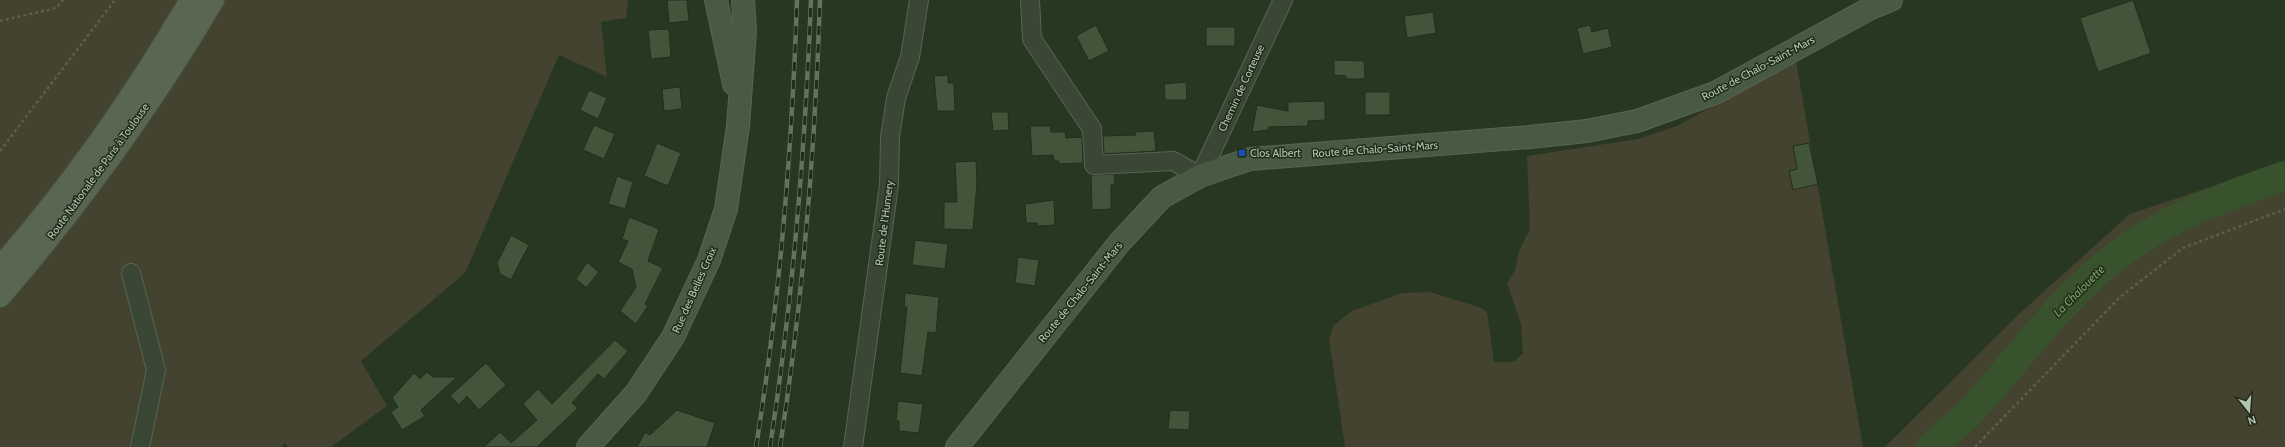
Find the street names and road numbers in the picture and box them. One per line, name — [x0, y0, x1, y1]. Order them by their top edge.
street label: Route de Chalo-Saint-Mars — [1699, 32, 1817, 104]
street label: Chemin de Corteuse — [1215, 42, 1267, 134]
street label: Route Nationale de Paris à Toulouse — [44, 100, 152, 242]
street label: Route de Chalo-Saint-Mars — [1312, 138, 1439, 160]
street label: Route de l'Humery — [872, 179, 896, 267]
street label: Route de Chalo-Saint-Mars — [1035, 238, 1125, 345]
street label: Rue des Belles Croix — [669, 244, 720, 335]

